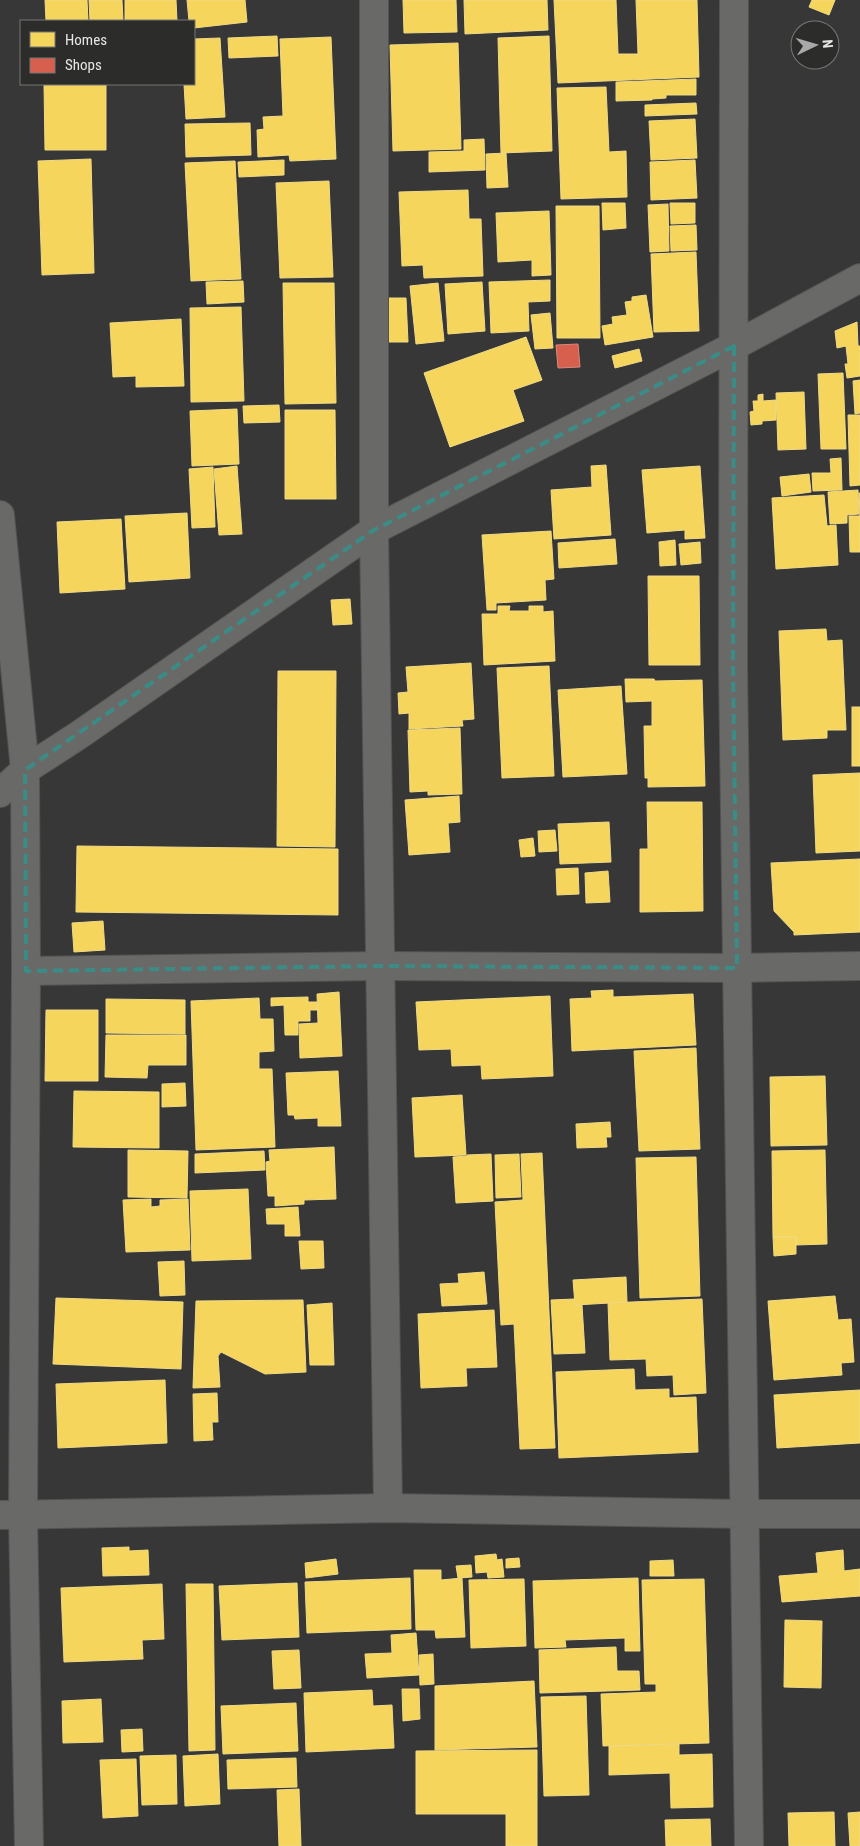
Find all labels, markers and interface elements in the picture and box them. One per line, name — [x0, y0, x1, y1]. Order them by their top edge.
legend — [20, 20, 195, 85]
north arrow — [790, 20, 840, 70]
text: Homes — [65, 31, 107, 49]
text: N — [820, 39, 836, 49]
text: Shops — [65, 56, 102, 74]

